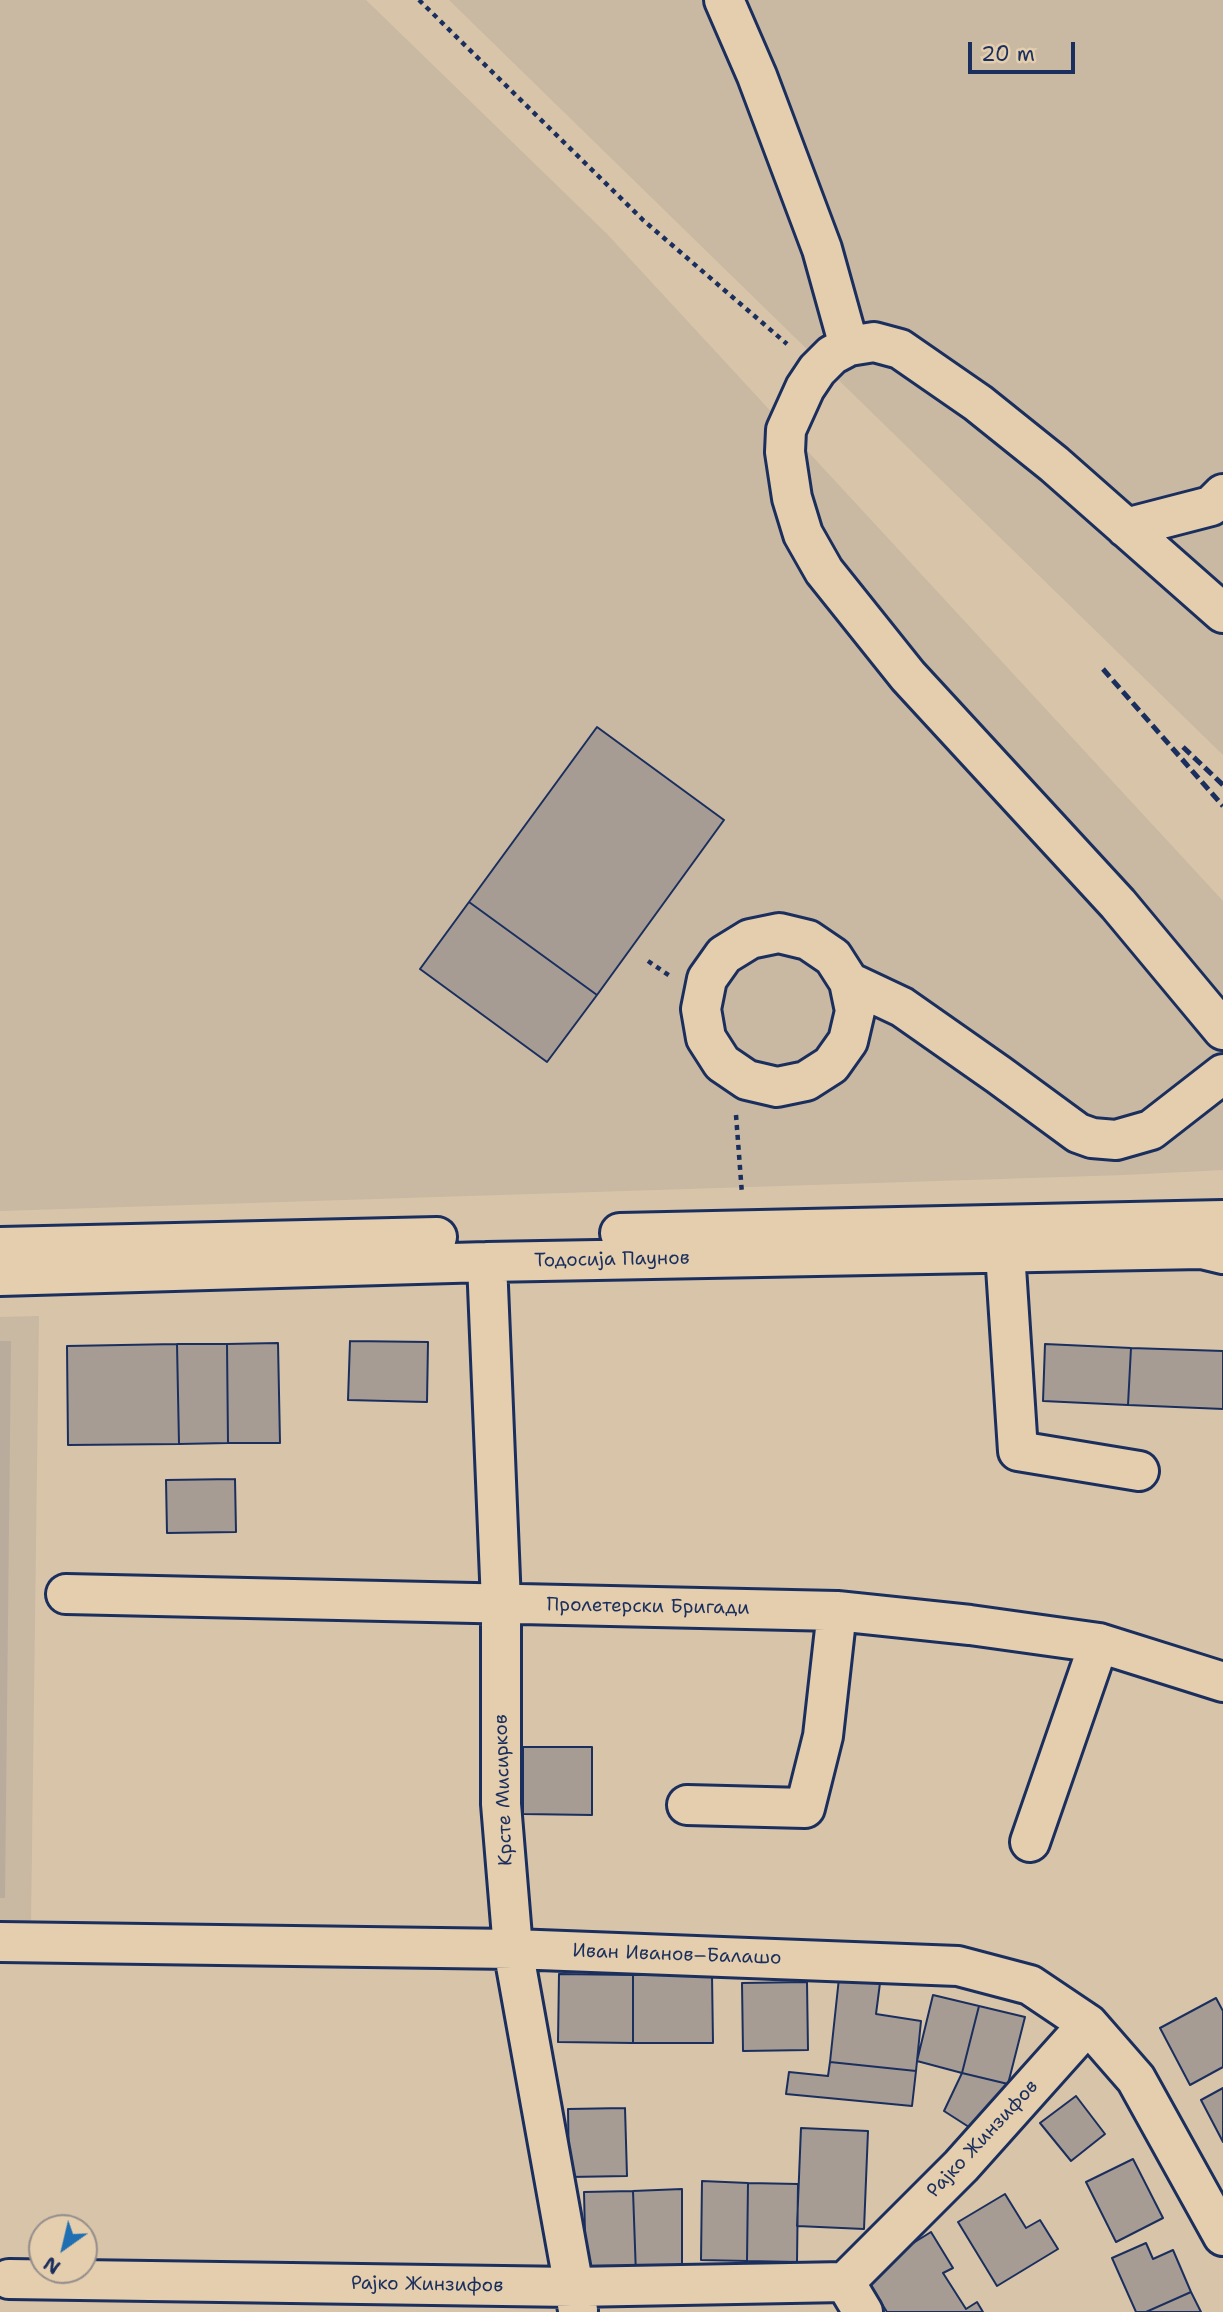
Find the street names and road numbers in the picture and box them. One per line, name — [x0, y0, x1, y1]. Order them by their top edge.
street label: Тодосија Паунов — [534, 1247, 690, 1273]
street label: Пролетерски Бригади — [546, 1594, 750, 1620]
street label: Крсте Мисирков — [490, 1714, 518, 1866]
street label: Иван Иванов–Балашо — [572, 1940, 782, 1970]
street label: Рајко Жинзифов — [923, 2075, 1043, 2203]
street label: Рајко Жинзифов — [351, 2272, 503, 2298]

